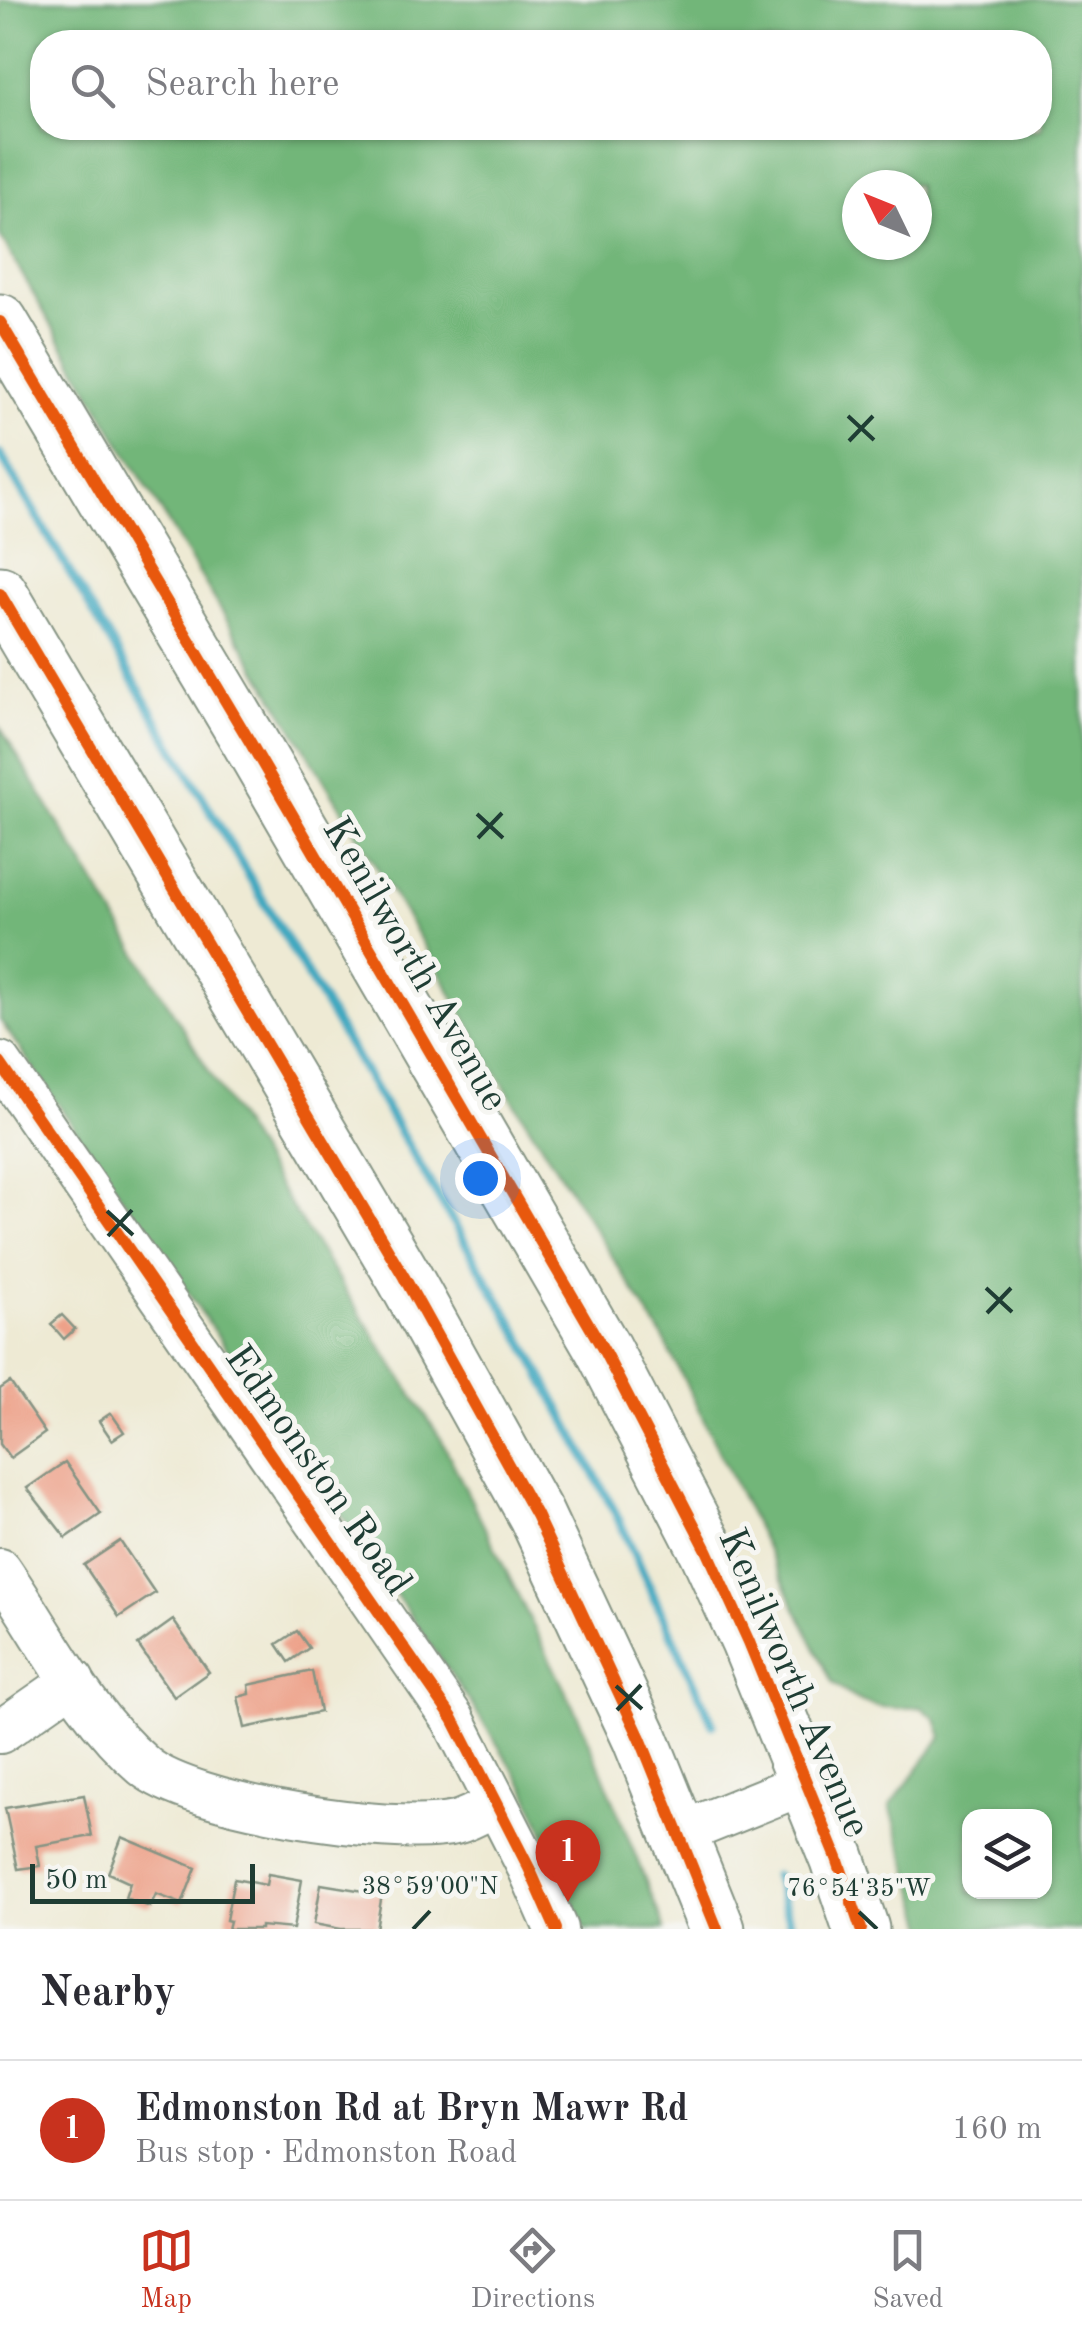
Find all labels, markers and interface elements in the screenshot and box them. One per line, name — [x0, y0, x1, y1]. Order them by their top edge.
search box — [30, 30, 1052, 140]
icon: search — [65, 58, 120, 113]
text: Search here — [145, 66, 340, 104]
north arrow — [842, 170, 932, 260]
street label: Kenilworth Avenue — [313, 812, 514, 1118]
your location — [455, 1153, 506, 1204]
street label: Edmonston Road — [216, 1339, 418, 1604]
street label: Kenilworth Avenue — [709, 1523, 875, 1844]
map controls — [962, 1809, 1052, 1899]
button: layers — [962, 1809, 1052, 1899]
pin: 1 — [536, 1820, 600, 1902]
scale bar — [30, 1859, 255, 1904]
text: 50 m — [45, 1867, 108, 1895]
text: 38°59'00"N — [362, 1875, 498, 1900]
text: 76°54'35"W — [787, 1877, 931, 1902]
text: Nearby — [40, 1973, 176, 2015]
text: Edmonston Rd at Bryn Mawr Rd — [135, 2091, 688, 2129]
text: 1 — [63, 2114, 82, 2146]
text: 160 m — [952, 2114, 1042, 2146]
text: Bus stop · Edmonston Road — [135, 2138, 517, 2170]
tab: Map — [139, 2223, 194, 2318]
tab: Directions — [471, 2223, 595, 2318]
tab: Saved — [872, 2223, 943, 2318]

